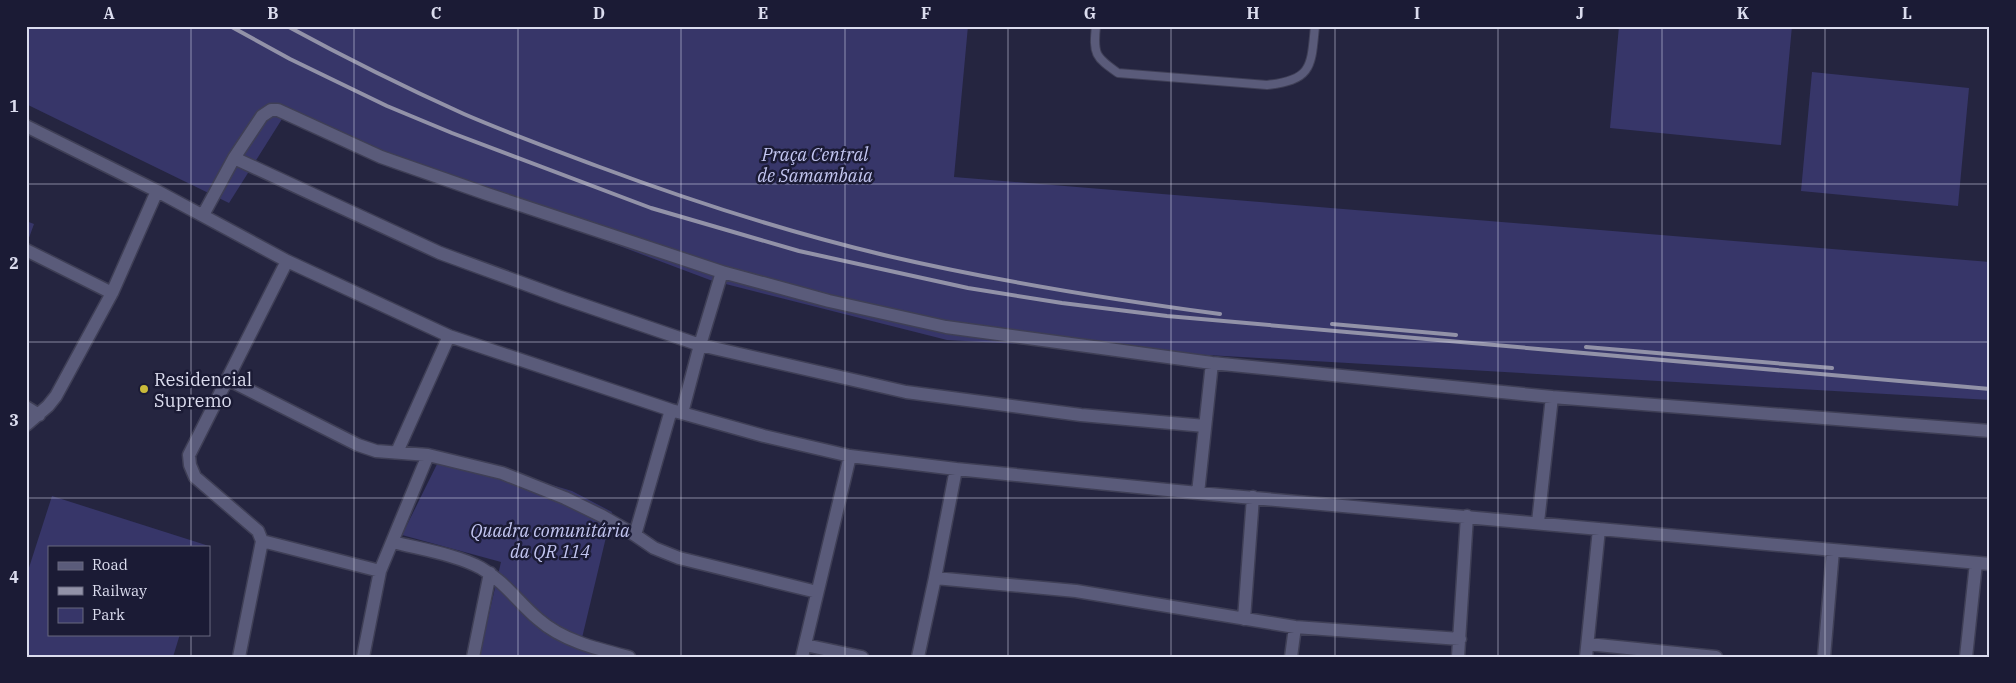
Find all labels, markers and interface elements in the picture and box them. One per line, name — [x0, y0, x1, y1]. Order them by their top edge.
text: A — [103, 3, 115, 23]
text: B — [267, 3, 279, 23]
text: C — [431, 3, 441, 23]
text: D — [593, 3, 605, 23]
text: E — [758, 3, 768, 23]
text: F — [921, 3, 931, 23]
text: G — [1084, 3, 1096, 23]
text: H — [1247, 3, 1260, 23]
text: I — [1414, 3, 1420, 23]
text: J — [1576, 3, 1584, 23]
text: K — [1737, 3, 1750, 23]
text: L — [1902, 3, 1912, 23]
text: 1 — [9, 96, 19, 116]
park label: Praça Central de Samambaia — [757, 143, 873, 187]
text: 2 — [9, 253, 19, 273]
place label: Residencial Supremo — [154, 368, 252, 412]
marker: Residencial Supremo — [138, 383, 150, 395]
text: 3 — [9, 410, 19, 430]
park label: Quadra comunitária da QR 114 — [470, 519, 630, 563]
legend — [48, 546, 210, 636]
text: Road — [92, 555, 128, 574]
text: 4 — [9, 567, 19, 587]
text: Railway — [92, 581, 147, 600]
text: Park — [92, 605, 125, 624]

